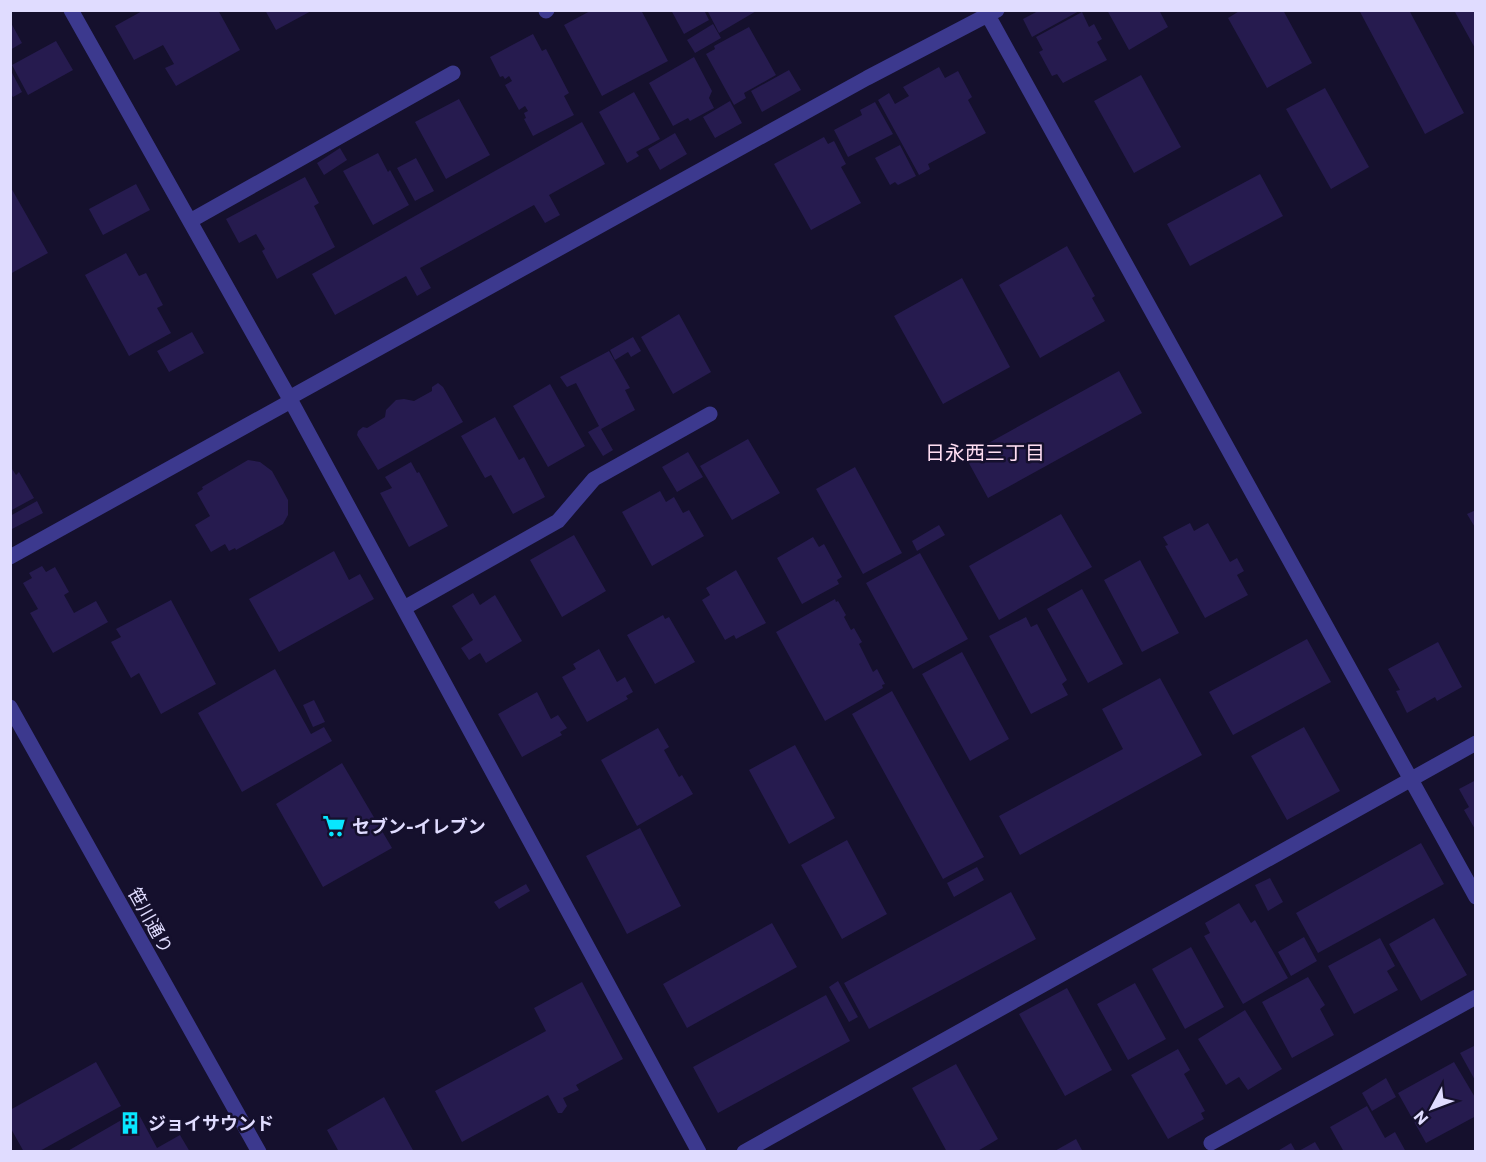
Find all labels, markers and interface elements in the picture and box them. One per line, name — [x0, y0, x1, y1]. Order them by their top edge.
district label: 日永西三丁目 — [925, 440, 1045, 464]
supermarket icon: セブン-イレブン — [321, 813, 347, 839]
place label: セブン-イレブン — [352, 815, 486, 837]
street label: 笹川通り — [124, 883, 178, 957]
north arrow — [1402, 1078, 1462, 1138]
text: N — [1409, 1107, 1431, 1129]
building icon: ジョイサウンド — [117, 1110, 143, 1136]
place label: ジョイサウンド — [148, 1112, 274, 1134]

